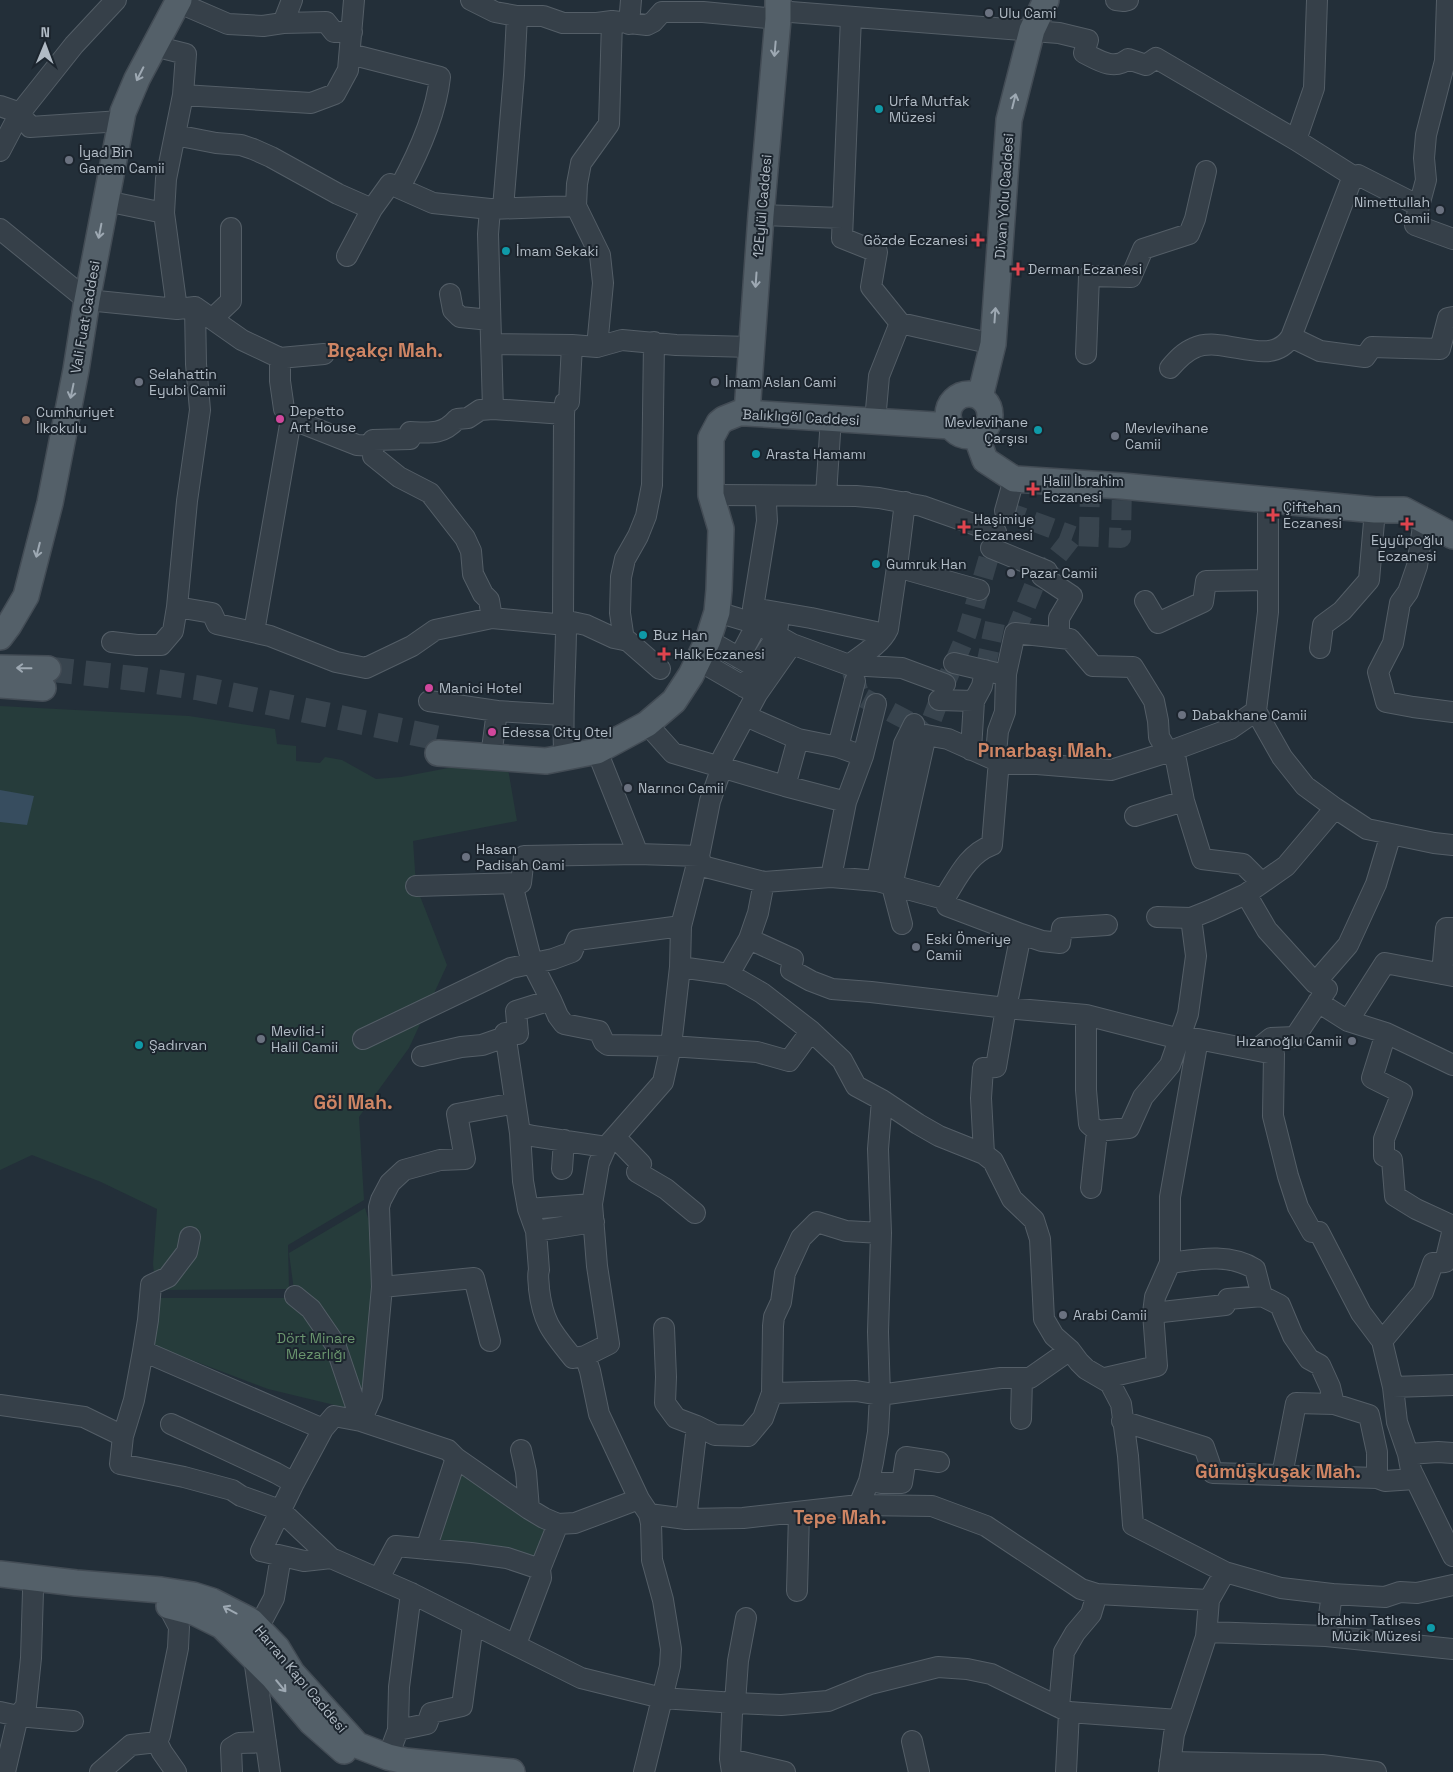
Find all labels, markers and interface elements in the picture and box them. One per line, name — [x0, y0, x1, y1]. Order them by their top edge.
place label: Ulu Cami — [999, 4, 1056, 22]
marker: Ulu Cami — [983, 7, 995, 19]
north arrow — [20, 20, 70, 70]
text: N — [40, 23, 50, 41]
one-way arrow — [770, 40, 780, 56]
one-way arrow — [135, 66, 144, 81]
place label: Urfa Mutfak Müzesi — [889, 92, 970, 126]
one-way arrow — [1010, 93, 1019, 109]
marker: Urfa Mutfak Müzesi — [873, 103, 885, 115]
street label: Divan Yolu Caddesi — [991, 133, 1017, 259]
place label: İyad Bin Ganem Camii — [79, 143, 165, 177]
marker: İyad Bin Ganem Camii — [63, 154, 75, 166]
street label: 12Eylül Caddesi — [749, 154, 775, 258]
place label: Nimettullah Camii — [1354, 193, 1430, 227]
marker: Nimettullah Camii — [1434, 204, 1446, 216]
one-way arrow — [95, 222, 105, 238]
place label: Gözde Eczanesi — [863, 231, 968, 249]
marker: Gözde Eczanesi — [972, 234, 984, 246]
place label: İmam Sekaki — [516, 242, 598, 260]
marker: İmam Sekaki — [500, 245, 512, 257]
street label: Vali Fuat Caddesi — [66, 259, 104, 375]
place label: Derman Eczanesi — [1028, 260, 1142, 278]
marker: Derman Eczanesi — [1012, 263, 1024, 275]
one-way arrow — [751, 272, 760, 288]
one-way arrow — [991, 307, 1000, 323]
district label: Bıçakçı Mah. — [327, 338, 443, 363]
place label: Selahattin Eyubi Camii — [149, 365, 226, 399]
place label: İmam Aslan Cami — [725, 373, 836, 391]
marker: Selahattin Eyubi Camii — [133, 376, 145, 388]
marker: İmam Aslan Cami — [709, 376, 721, 388]
one-way arrow — [67, 382, 76, 398]
place label: Depetto Art House — [290, 402, 356, 436]
place label: Cumhuriyet İlkokulu — [36, 403, 114, 437]
street label: Balıklıgöl Caddesi — [742, 405, 860, 429]
marker: Depetto Art House — [274, 413, 286, 425]
place label: Mevlevihane Çarşısı — [944, 413, 1028, 447]
marker: Cumhuriyet İlkokulu — [20, 414, 32, 426]
place label: Mevlevihane Camii — [1125, 419, 1209, 453]
marker: Mevlevihane Çarşısı — [1032, 424, 1044, 436]
marker: Mevlevihane Camii — [1109, 430, 1121, 442]
place label: Arasta Hamamı — [766, 445, 866, 463]
marker: Arasta Hamamı — [750, 448, 762, 460]
place label: Halil İbrahim Eczanesi — [1043, 472, 1124, 506]
marker: Halil İbrahim Eczanesi — [1027, 483, 1039, 495]
place label: Çiftehan Eczanesi — [1283, 498, 1342, 532]
marker: Çiftehan Eczanesi — [1267, 509, 1279, 521]
place label: Haşimiye Eczanesi — [974, 510, 1034, 544]
marker: Eyyüpoğlu Eczanesi — [1401, 518, 1413, 530]
marker: Haşimiye Eczanesi — [958, 521, 970, 533]
place label: Eyyüpoğlu Eczanesi — [1371, 531, 1443, 565]
one-way arrow — [33, 541, 43, 557]
place label: Gumruk Han — [886, 555, 967, 573]
marker: Gumruk Han — [870, 558, 882, 570]
place label: Pazar Camii — [1021, 564, 1097, 582]
marker: Pazar Camii — [1005, 567, 1017, 579]
place label: Buz Han — [653, 626, 708, 644]
marker: Buz Han — [637, 629, 649, 641]
place label: Halk Eczanesi — [674, 645, 765, 663]
marker: Halk Eczanesi — [658, 648, 670, 660]
one-way arrow — [16, 663, 32, 673]
place label: Manici Hotel — [439, 679, 522, 697]
marker: Manici Hotel — [423, 682, 435, 694]
place label: Dabakhane Camii — [1192, 706, 1307, 724]
marker: Dabakhane Camii — [1176, 709, 1188, 721]
place label: Edessa City Otel — [502, 723, 612, 741]
marker: Edessa City Otel — [486, 726, 498, 738]
district label: Pınarbaşı Mah. — [978, 738, 1112, 763]
place label: Narıncı Camii — [638, 779, 724, 797]
marker: Narıncı Camii — [622, 782, 634, 794]
place label: Hasan Padisah Cami — [476, 840, 565, 874]
marker: Hasan Padisah Cami — [460, 851, 472, 863]
place label: Eski Ömeriye Camii — [926, 930, 1011, 964]
marker: Eski Ömeriye Camii — [910, 941, 922, 953]
place label: Mevlid-i Halil Camii — [271, 1022, 338, 1056]
place label: Hızanoğlu Camii — [1236, 1032, 1342, 1050]
marker: Mevlid-i Halil Camii — [255, 1033, 267, 1045]
marker: Hızanoğlu Camii — [1346, 1035, 1358, 1047]
place label: Şadırvan — [149, 1036, 207, 1054]
marker: Şadırvan — [133, 1039, 145, 1051]
district label: Göl Mah. — [313, 1090, 393, 1115]
place label: Arabi Camii — [1073, 1306, 1147, 1324]
marker: Arabi Camii — [1057, 1309, 1069, 1321]
park label: Dört Minare Mezarlığı — [277, 1329, 355, 1363]
district label: Gümüşkuşak Mah. — [1195, 1459, 1361, 1484]
district label: Tepe Mah. — [793, 1505, 887, 1530]
one-way arrow — [222, 1605, 237, 1615]
place label: İbrahim Tatlıses Müzik Müzesi — [1317, 1611, 1421, 1645]
street label: Harran Kapı Caddesi — [251, 1622, 351, 1736]
marker: İbrahim Tatlıses Müzik Müzesi — [1425, 1622, 1437, 1634]
one-way arrow — [275, 1679, 286, 1692]

